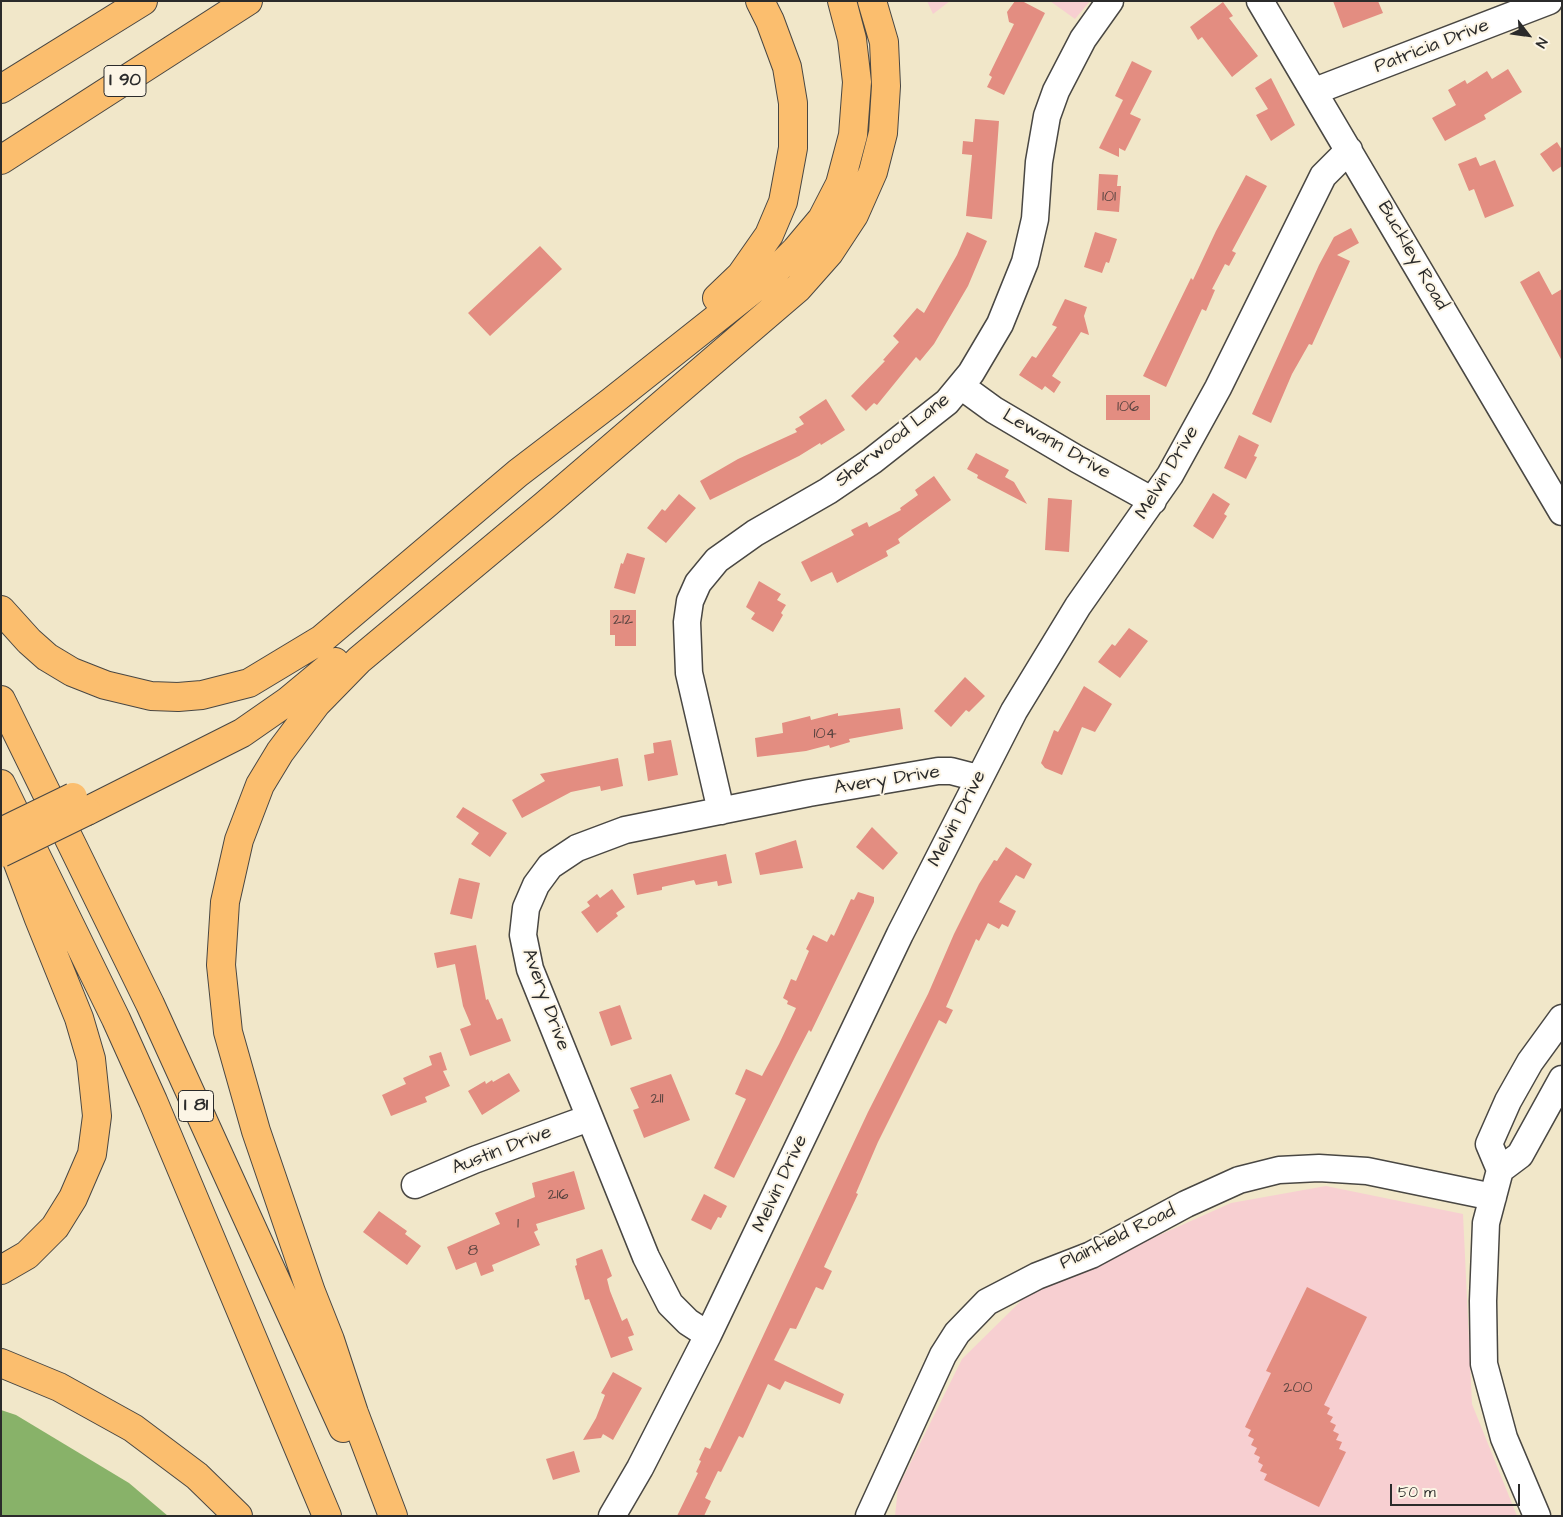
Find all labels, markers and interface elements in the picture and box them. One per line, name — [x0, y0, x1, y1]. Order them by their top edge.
north arrow — [1503, 10, 1553, 60]
street label: Patricia Drive — [1372, 15, 1492, 79]
text: N — [1530, 34, 1552, 51]
road number: I 90 — [104, 66, 146, 96]
house number: 101 — [1102, 188, 1116, 208]
street label: Buckley Road — [1372, 198, 1452, 314]
street label: Sherwood Lane — [831, 389, 955, 493]
house number: 106 — [1117, 398, 1139, 418]
street label: Lewann Drive — [998, 405, 1114, 485]
street label: Melvin Drive — [1131, 422, 1205, 524]
house number: 212 — [613, 611, 633, 631]
house number: 104 — [813, 725, 837, 745]
street label: Avery Drive — [833, 761, 941, 801]
street label: Melvin Drive — [924, 767, 992, 871]
street label: Avery Drive — [516, 946, 574, 1054]
road number: I 81 — [178, 1090, 214, 1122]
house number: 211 — [650, 1090, 664, 1110]
street label: Austin Drive — [449, 1122, 555, 1180]
street label: Melvin Drive — [749, 1132, 813, 1236]
house number: 216 — [547, 1186, 569, 1206]
street label: Plainfield Road — [1057, 1200, 1179, 1276]
house number: 1 — [517, 1215, 519, 1235]
house number: 8 — [468, 1242, 478, 1262]
house number: 200 — [1283, 1379, 1313, 1399]
scale bar — [1393, 1474, 1523, 1506]
text: 50 m — [1398, 1482, 1436, 1503]

